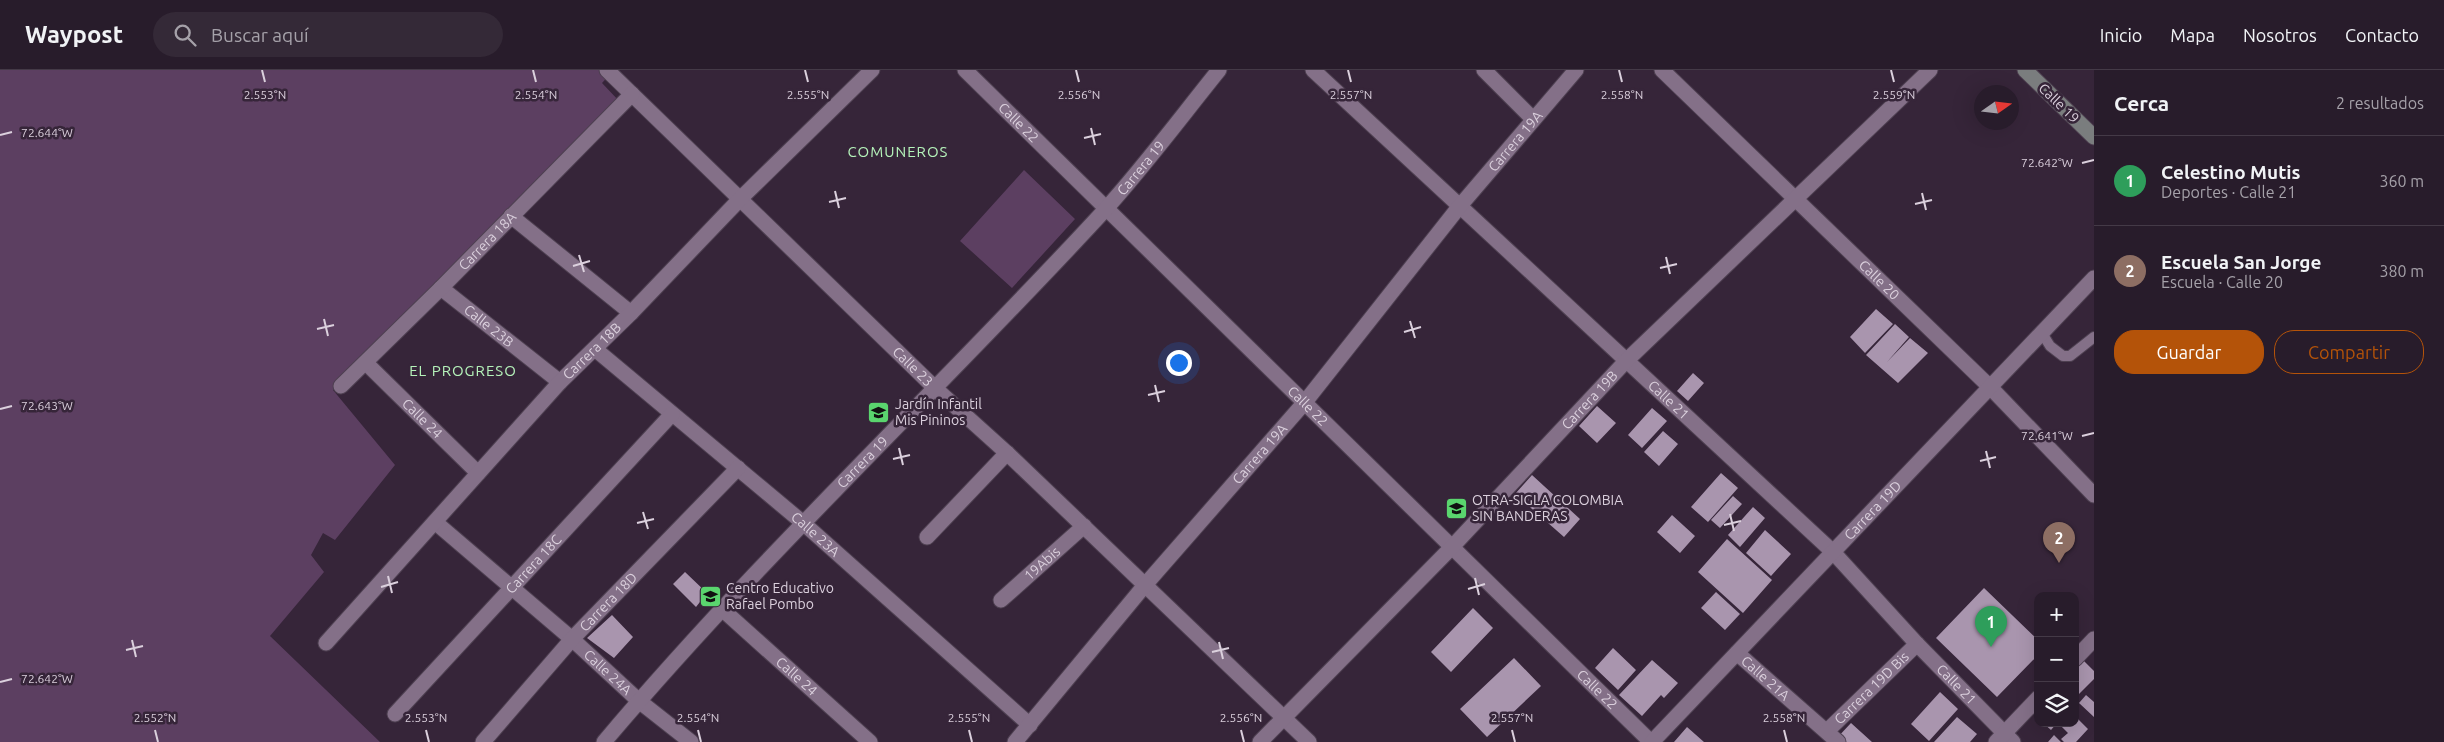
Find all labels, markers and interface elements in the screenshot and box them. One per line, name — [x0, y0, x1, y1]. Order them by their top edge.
search box — [153, 12, 503, 57]
text: Waypost — [25, 21, 123, 48]
icon: search — [171, 21, 199, 49]
text: Buscar aquí — [211, 24, 309, 46]
text: Inicio — [2100, 25, 2142, 45]
text: Mapa — [2170, 25, 2215, 45]
text: Nosotros — [2243, 25, 2317, 45]
text: Contacto — [2345, 25, 2419, 45]
street label: Calle 19 — [2036, 80, 2082, 126]
north arrow — [1974, 85, 2019, 130]
text: 2.553°N — [244, 88, 286, 101]
text: 2.554°N — [515, 88, 557, 101]
text: 2.555°N — [787, 88, 829, 101]
text: 2.556°N — [1058, 88, 1100, 101]
text: 2.557°N — [1330, 88, 1372, 101]
text: 2.558°N — [1601, 88, 1643, 101]
text: 2.559°N — [1873, 88, 1915, 101]
text: Cerca — [2114, 91, 2169, 115]
text: 2 resultados — [2336, 94, 2424, 112]
street label: Calle 22 — [995, 99, 1042, 146]
street label: Carrera 19A — [1485, 108, 1546, 175]
text: 72.644°W — [21, 126, 73, 139]
street label: Carrera 19 — [1114, 138, 1168, 198]
district label: COMUNEROS — [848, 143, 948, 160]
text: 72.642°W — [2021, 156, 2073, 169]
text: Celestino Mutis — [2161, 161, 2301, 183]
text: 1 — [2125, 172, 2135, 190]
text: 360 m — [2379, 172, 2424, 190]
text: Deportes · Calle 21 — [2161, 183, 2296, 201]
street label: Carrera 18A — [455, 209, 519, 273]
text: Escuela San Jorge — [2161, 251, 2321, 273]
street label: Calle 20 — [1856, 257, 1903, 303]
text: 2 — [2125, 262, 2135, 280]
text: 380 m — [2379, 262, 2424, 280]
text: Escuela · Calle 20 — [2161, 273, 2283, 291]
street label: Calle 23B — [461, 301, 517, 350]
street label: Carrera 18B — [560, 319, 624, 383]
button: Guardar — [2114, 330, 2264, 374]
button: Compartir — [2274, 330, 2424, 374]
street label: Calle 23 — [889, 343, 936, 390]
your location — [1166, 350, 1192, 376]
district label: EL PROGRESO — [409, 362, 517, 379]
street label: Carrera 19B — [1558, 367, 1621, 433]
street label: Calle 21 — [1645, 377, 1692, 423]
street label: Calle 22 — [1284, 383, 1331, 429]
street label: Calle 24 — [399, 395, 446, 442]
place label: Jardín Infantil Mis Pininos — [895, 396, 982, 428]
text: 72.643°W — [21, 399, 73, 412]
school or university icon: Jardín Infantil Mis Pininos — [867, 400, 891, 424]
street label: Carrera 19A — [1229, 420, 1290, 487]
text: 72.641°W — [2021, 429, 2073, 442]
street label: Carrera 19 — [834, 433, 891, 491]
street label: Carrera 19D — [1841, 477, 1905, 543]
place label: OTRA-SIGLA COLOMBIA SIN BANDERAS — [1472, 492, 1623, 524]
school or university icon: OTRA-SIGLA COLOMBIA SIN BANDERAS — [1444, 496, 1468, 520]
street label: Calle 23A — [788, 509, 843, 560]
pin: 2 — [2043, 522, 2075, 563]
street label: Carrera 18C — [502, 531, 565, 597]
street label: 19Abis — [1021, 543, 1063, 584]
street label: Carrera 18D — [576, 569, 640, 634]
place label: Centro Educativo Rafael Pombo — [726, 580, 834, 612]
school or university icon: Centro Educativo Rafael Pombo — [698, 584, 722, 608]
map controls — [2034, 592, 2079, 727]
button: + — [2034, 592, 2079, 637]
pin: 1 — [1975, 606, 2007, 647]
button: − — [2034, 637, 2079, 682]
street label: Calle 24A — [581, 646, 635, 698]
street label: Carrera 19D Bis — [1831, 648, 1912, 727]
street label: Calle 21A — [1738, 653, 1793, 704]
street label: Calle 24 — [773, 654, 821, 699]
street label: Calle 21 — [1933, 661, 1980, 708]
street label: Calle 22 — [1574, 666, 1621, 712]
text: 72.642°W — [21, 672, 73, 685]
button: layers — [2034, 682, 2079, 727]
text: 2.552°N — [134, 711, 176, 724]
text: 2.553°N — [405, 711, 447, 724]
text: 2.554°N — [677, 711, 719, 724]
text: 2.555°N — [948, 711, 990, 724]
text: 2.556°N — [1220, 711, 1262, 724]
text: 2.557°N — [1491, 711, 1533, 724]
text: 2.558°N — [1763, 711, 1805, 724]

